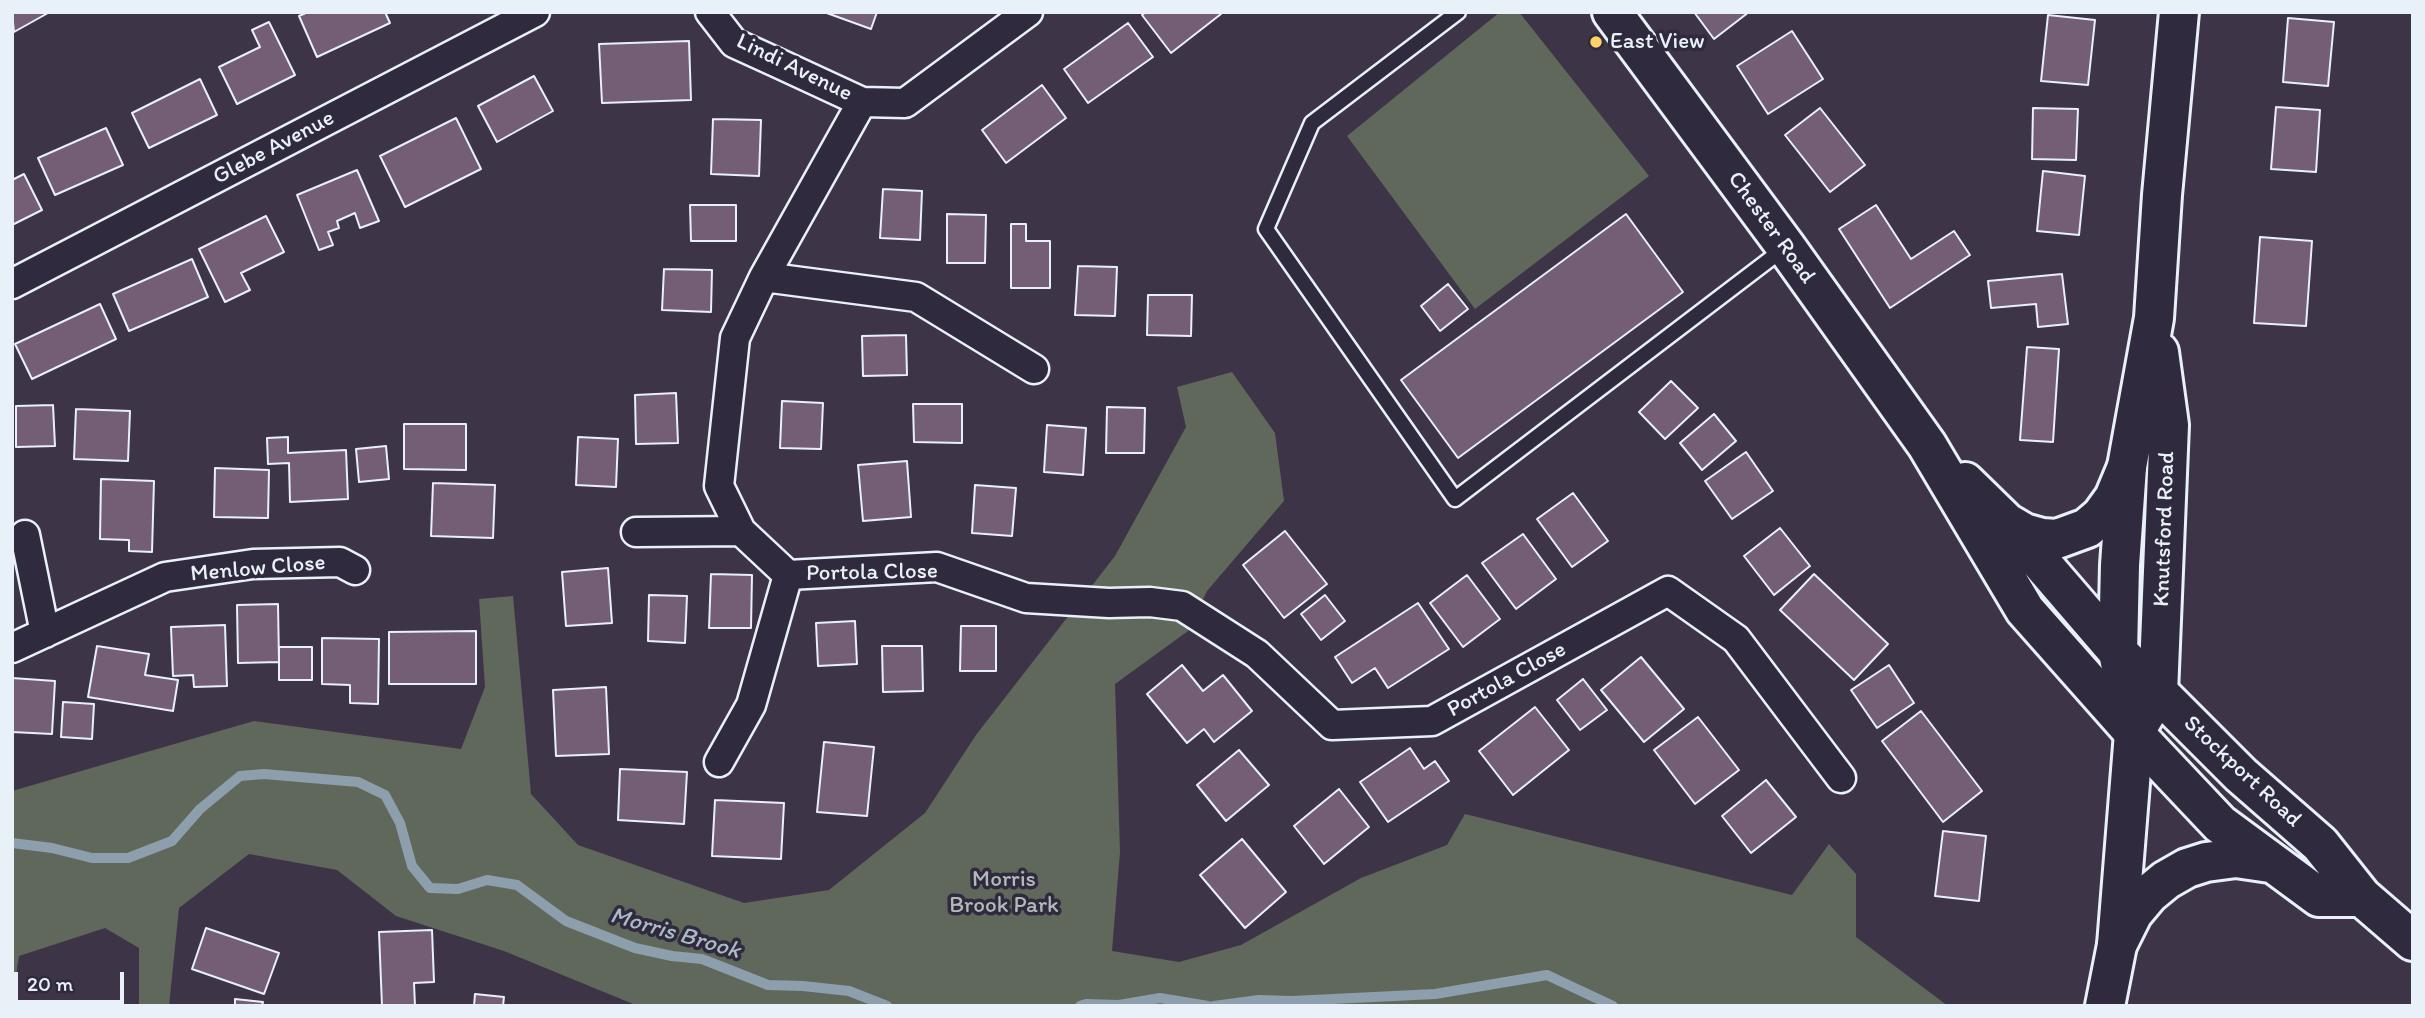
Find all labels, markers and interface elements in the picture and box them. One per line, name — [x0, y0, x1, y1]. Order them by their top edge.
street label: Lindi Avenue — [731, 28, 857, 108]
place label: East View — [1610, 28, 1705, 56]
marker: East View — [1588, 34, 1604, 50]
street label: Glebe Avenue — [209, 105, 339, 191]
street label: Chester Road — [1721, 167, 1821, 289]
street label: Knutsford Road — [2148, 451, 2182, 607]
street label: Menlow Close — [189, 549, 327, 589]
street label: Portola Close — [806, 558, 938, 588]
street label: Portola Close — [1443, 636, 1571, 724]
street label: Stockport Road — [2177, 710, 2307, 834]
park label: Morris Brook Park — [949, 866, 1059, 920]
water label: Morris Brook — [607, 902, 743, 966]
scale bar — [18, 958, 128, 1002]
text: 20 m — [27, 971, 73, 996]

